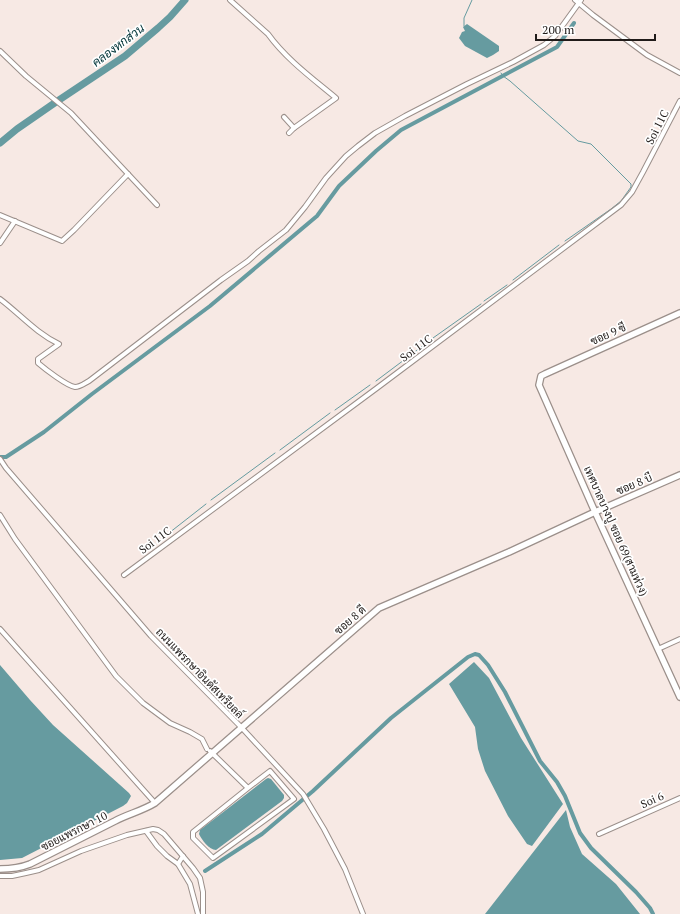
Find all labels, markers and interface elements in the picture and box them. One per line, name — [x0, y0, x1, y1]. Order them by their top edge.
scale bar — [536, 16, 655, 42]
water label: คลองหกส่วน — [89, 20, 148, 70]
text: 200 m — [542, 22, 575, 37]
street label: Soi 11C — [642, 107, 672, 147]
street label: ซอย 9 ซี — [588, 319, 628, 348]
street label: Soi 11C — [397, 331, 435, 365]
street label: เทศบาลบางปู ซอย 69(สามห่วง) — [580, 464, 651, 599]
street label: ซอย 8 บี — [613, 469, 654, 498]
street label: Soi 11C — [136, 523, 174, 557]
street label: ซอย 8 ดี — [331, 602, 369, 638]
street label: ถนนแพรกษาอินดัสเทรียลล์ — [153, 624, 248, 721]
street label: Soi 6 — [638, 789, 666, 811]
street label: ซอยแพรกษา 10 — [38, 808, 110, 854]

